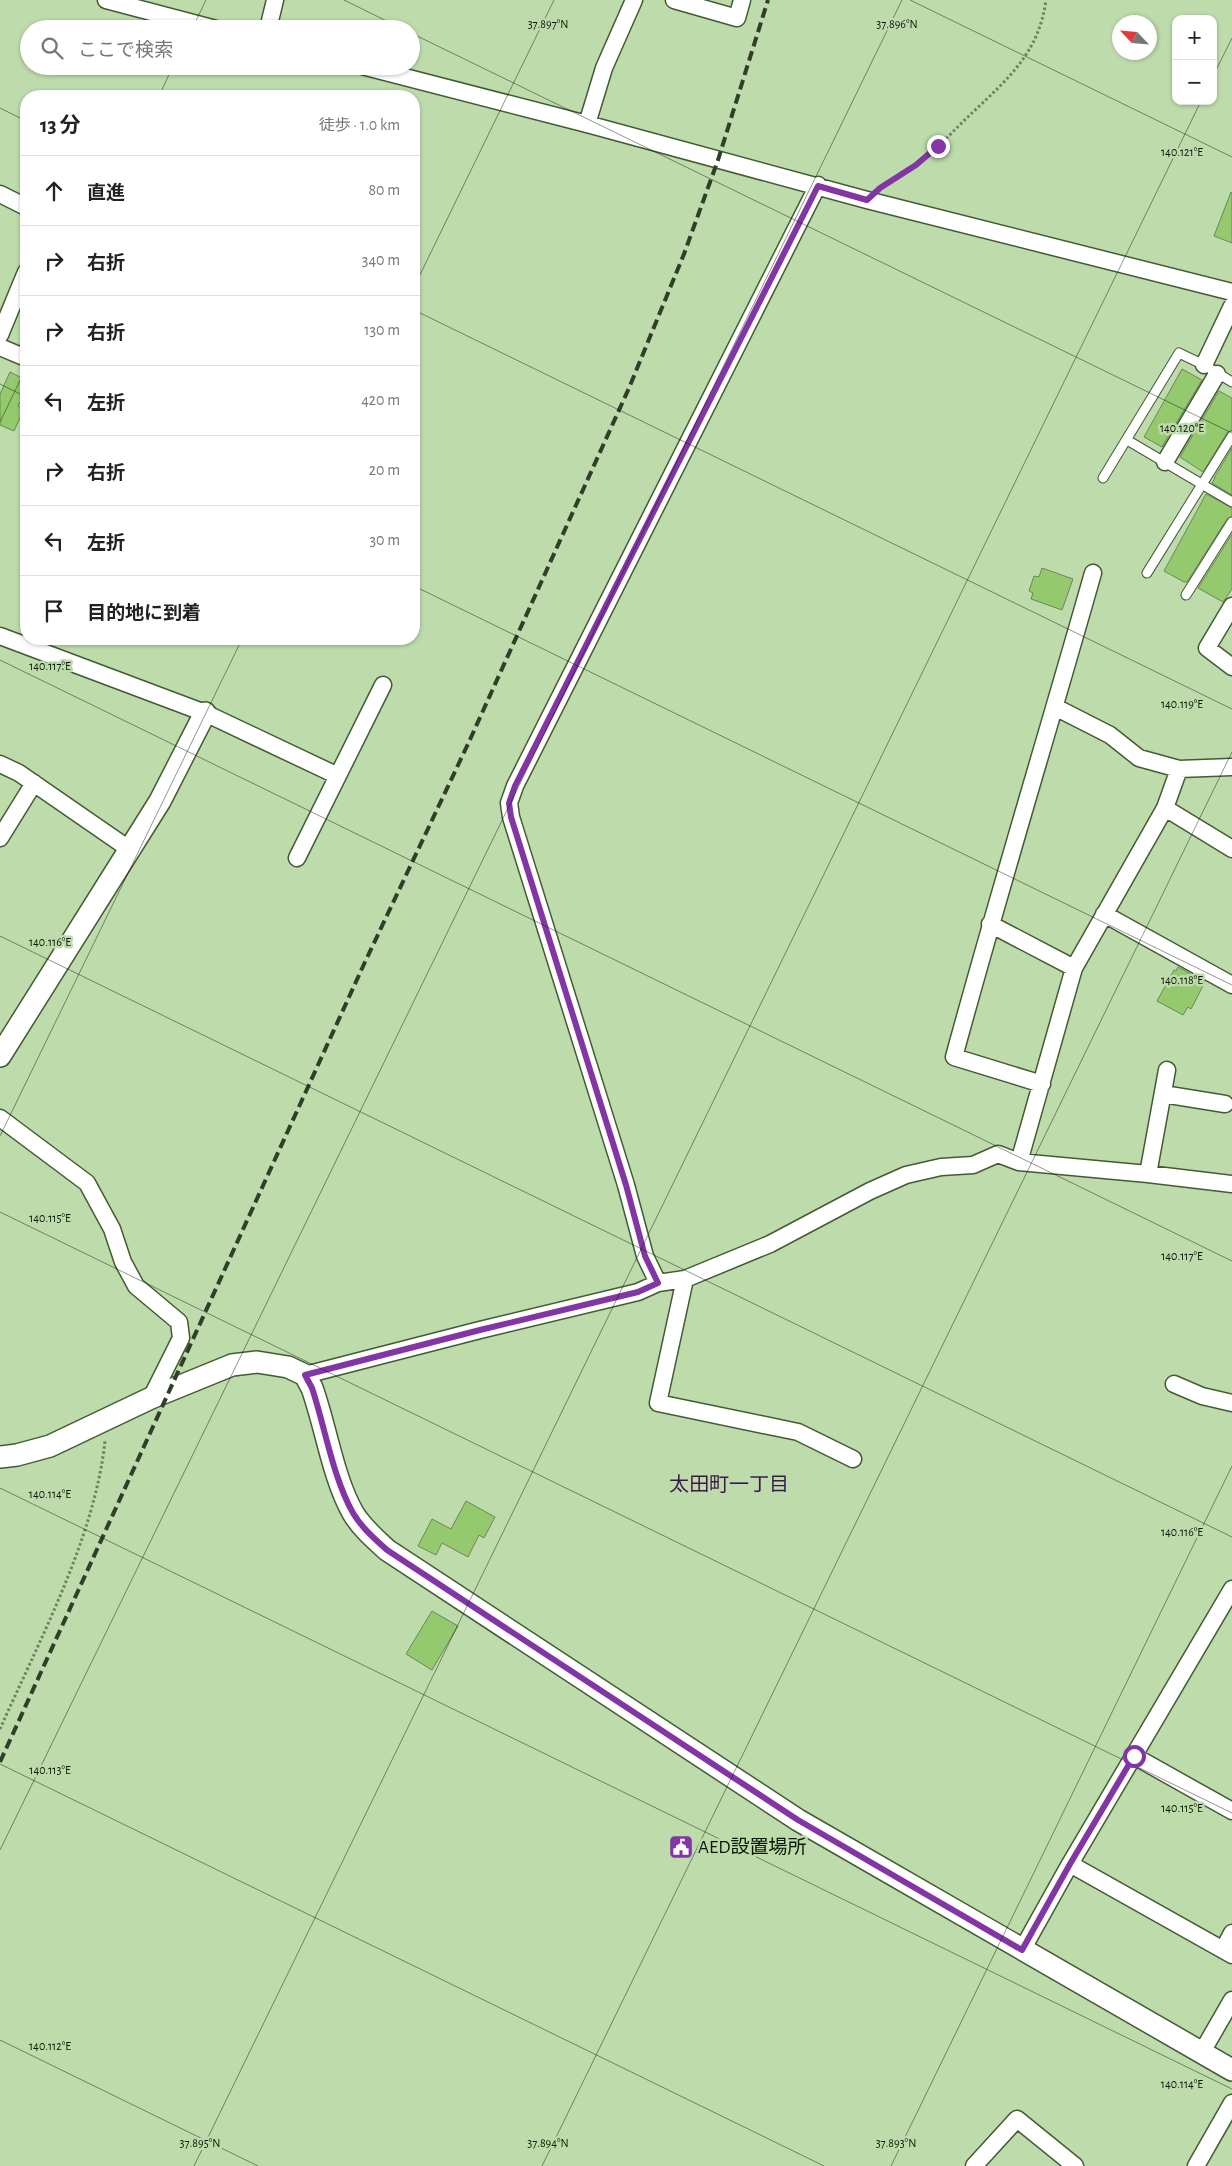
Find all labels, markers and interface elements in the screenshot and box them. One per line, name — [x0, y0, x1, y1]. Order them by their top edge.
north arrow — [1112, 15, 1157, 60]
map controls — [1172, 15, 1217, 105]
button: + — [1172, 15, 1217, 60]
text: 37.897°N — [528, 18, 568, 30]
text: 37.896°N — [876, 18, 918, 30]
search box — [20, 20, 420, 75]
icon: search — [38, 34, 66, 62]
text: ここで検索 — [78, 41, 173, 60]
button: − — [1172, 60, 1217, 105]
text: 13 分 — [40, 115, 81, 136]
text: 徒歩 · 1.0 km — [319, 117, 400, 133]
route end — [927, 135, 950, 158]
text: 140.121°E — [1161, 146, 1203, 158]
icon: ahead — [40, 177, 68, 205]
text: 80 m — [369, 182, 400, 198]
text: 直進 — [87, 184, 125, 203]
icon: right — [40, 247, 68, 275]
text: 340 m — [362, 252, 400, 268]
text: 右折 — [87, 254, 125, 273]
icon: right — [40, 317, 68, 345]
text: 130 m — [364, 322, 400, 338]
text: 右折 — [87, 324, 125, 343]
icon: left — [40, 387, 68, 415]
text: 420 m — [361, 392, 400, 408]
text: 左折 — [87, 394, 125, 413]
text: 140.120°E — [1160, 422, 1204, 434]
icon: right — [40, 457, 68, 485]
text: 20 m — [369, 462, 400, 478]
text: 右折 — [87, 464, 125, 483]
icon: left — [40, 527, 68, 555]
text: 30 m — [370, 532, 400, 548]
text: 左折 — [87, 534, 125, 553]
icon: arrive — [40, 597, 68, 625]
text: 目的地に到着 — [87, 604, 201, 623]
text: 140.117°E — [29, 660, 71, 672]
text: 140.119°E — [1161, 698, 1203, 710]
text: 140.116°E — [29, 936, 71, 948]
text: 140.118°E — [1161, 974, 1203, 986]
text: 140.115°E — [29, 1212, 71, 1224]
text: 140.117°E — [1161, 1250, 1203, 1262]
district label: 太田町一丁目 — [669, 1474, 789, 1495]
text: 140.114°E — [29, 1488, 71, 1500]
text: 140.116°E — [1161, 1526, 1203, 1538]
route start — [1123, 1745, 1146, 1768]
text: 140.113°E — [29, 1764, 71, 1776]
text: 140.115°E — [1161, 1802, 1203, 1814]
public building icon: AED設置場所 — [668, 1834, 694, 1860]
place label: AED設置場所 — [698, 1837, 806, 1857]
text: 140.112°E — [29, 2040, 71, 2052]
text: 140.114°E — [1161, 2078, 1203, 2090]
text: 37.895°N — [180, 2137, 220, 2149]
text: 37.894°N — [527, 2137, 569, 2149]
text: 37.893°N — [876, 2137, 916, 2149]

